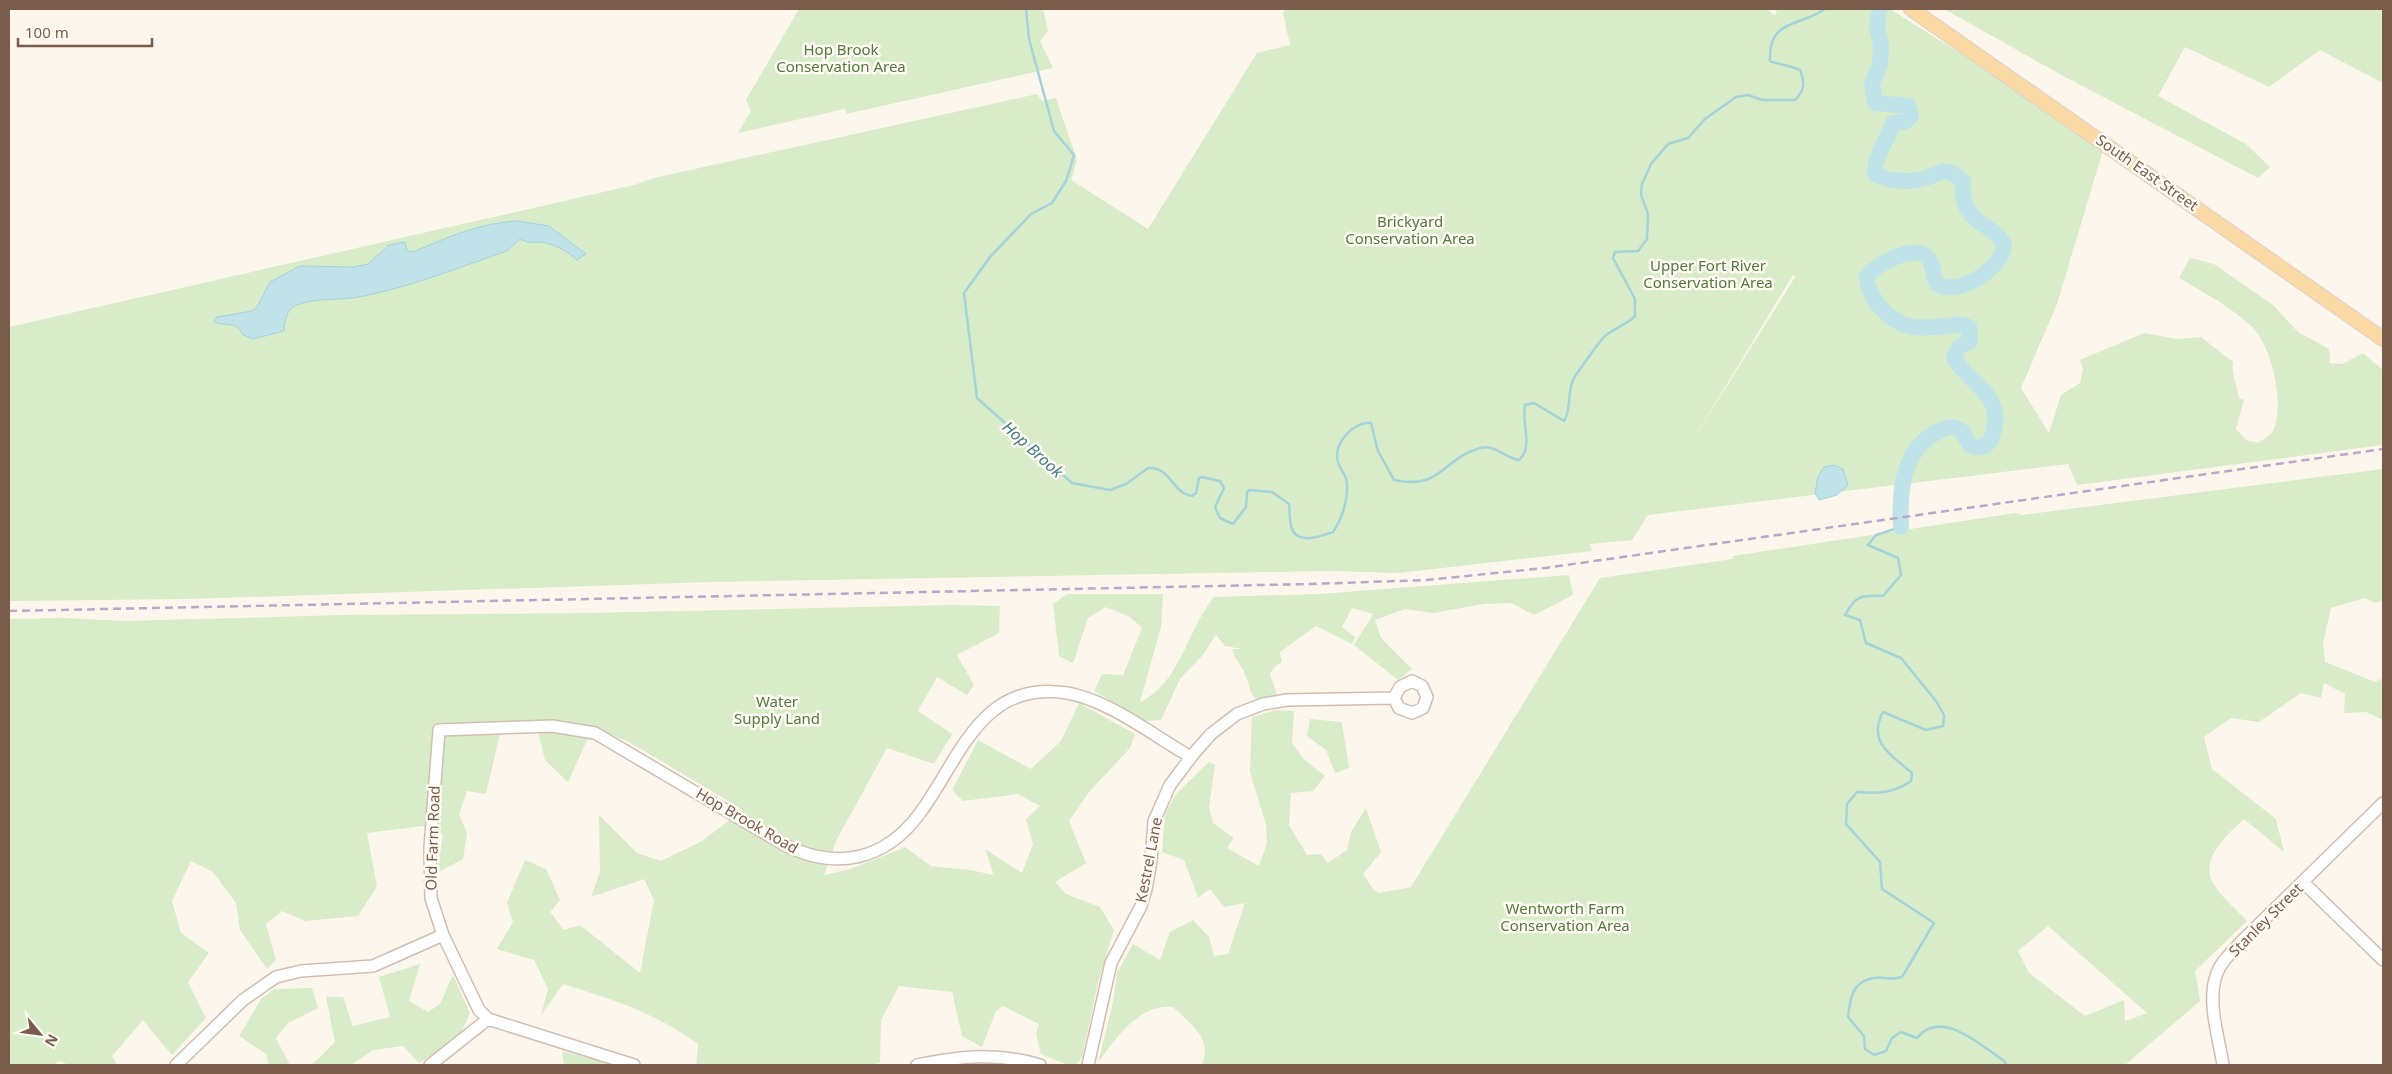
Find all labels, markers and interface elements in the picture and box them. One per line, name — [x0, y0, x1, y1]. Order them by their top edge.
scale bar — [18, 15, 151, 47]
text: 100 m — [25, 22, 69, 42]
park label: Hop Brook Conservation Area — [776, 39, 906, 76]
street label: South East Street — [2093, 129, 2203, 215]
park label: Brickyard Conservation Area — [1345, 211, 1475, 248]
park label: Upper Fort River Conservation Area — [1643, 255, 1773, 292]
water label: Hop Brook — [998, 416, 1069, 483]
park label: Water Supply Land — [734, 691, 820, 728]
street label: Hop Brook Road — [693, 783, 802, 858]
street label: Old Farm Road — [420, 785, 444, 891]
street label: Kestrel Lane — [1130, 815, 1166, 904]
street label: Stanley Street — [2224, 878, 2307, 961]
park label: Wentworth Farm Conservation Area — [1500, 898, 1630, 935]
north arrow — [15, 1009, 65, 1059]
text: N — [41, 1031, 63, 1050]

